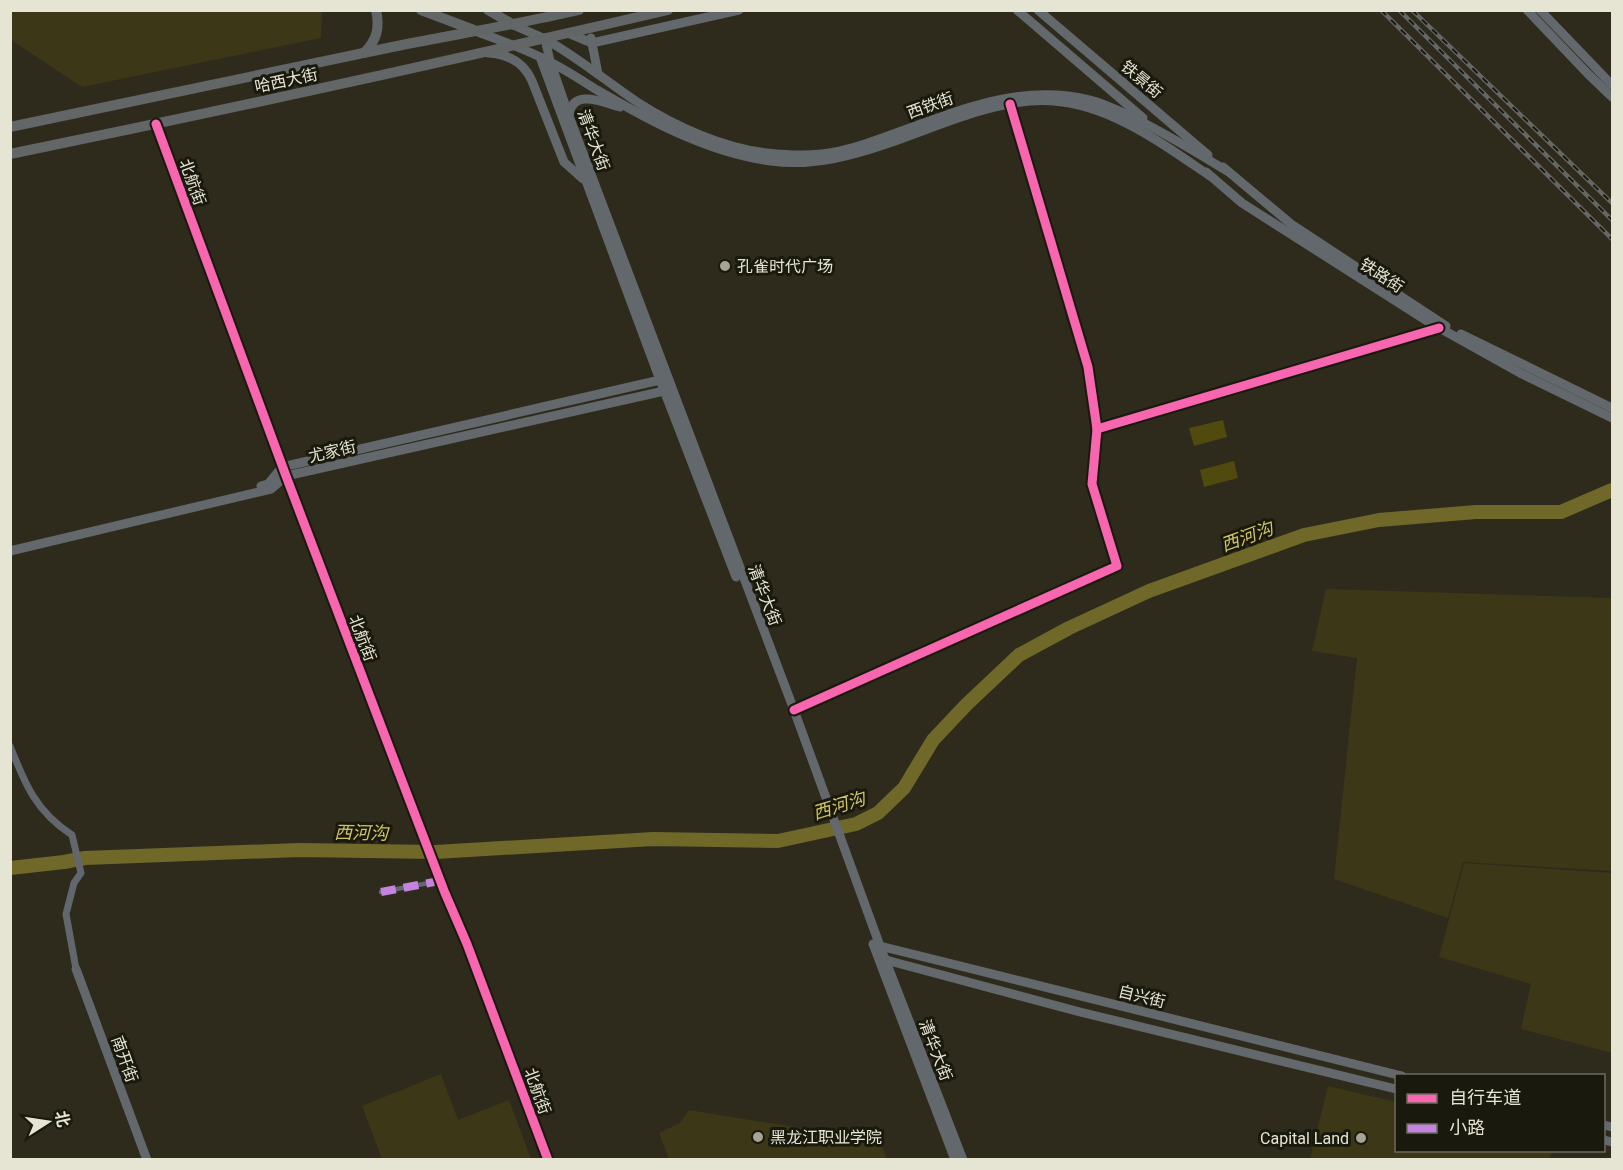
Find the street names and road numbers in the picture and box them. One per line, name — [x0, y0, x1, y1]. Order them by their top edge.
street label: 铁景街 — [1117, 57, 1166, 102]
street label: 哈西大街 — [253, 65, 319, 96]
street label: 西铁街 — [904, 88, 956, 123]
street label: 清华大街 — [574, 107, 613, 173]
street label: 北航街 — [175, 156, 210, 208]
street label: 铁路街 — [1356, 254, 1407, 296]
street label: 尤家街 — [307, 437, 358, 466]
street label: 清华大街 — [744, 562, 785, 628]
street label: 北航街 — [345, 612, 380, 664]
street label: 自兴街 — [1116, 981, 1167, 1012]
street label: 清华大街 — [915, 1017, 956, 1083]
street label: 南开街 — [107, 1033, 142, 1085]
street label: 北航街 — [520, 1065, 555, 1117]

